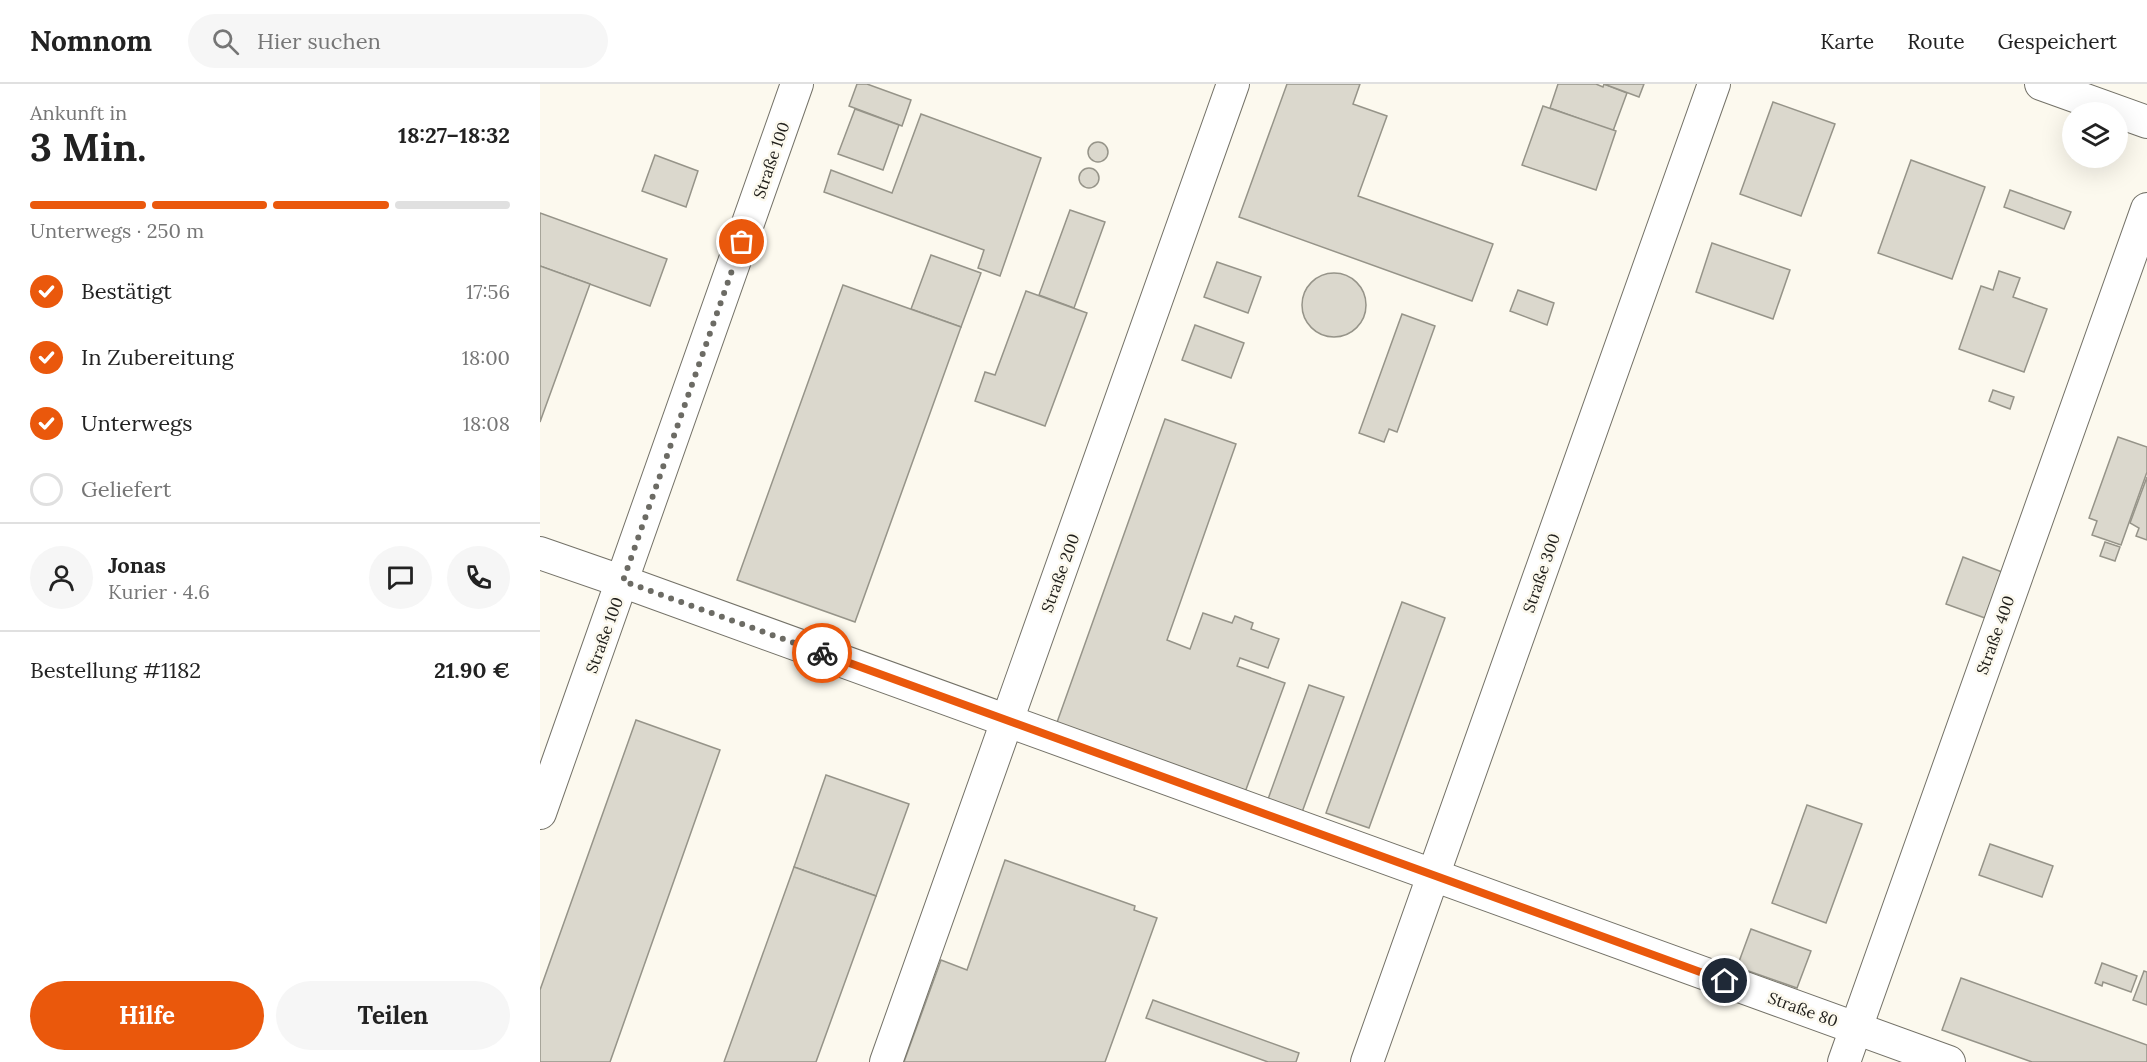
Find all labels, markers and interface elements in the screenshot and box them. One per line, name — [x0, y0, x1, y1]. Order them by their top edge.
search box — [188, 14, 608, 68]
text: Nomnom — [30, 23, 152, 59]
icon: search — [209, 25, 242, 58]
text: Hier suchen — [257, 27, 381, 55]
text: Karte — [1820, 28, 1874, 55]
text: Route — [1907, 28, 1965, 55]
text: Gespeichert — [1998, 28, 2117, 55]
text: Ankunft in — [30, 100, 127, 125]
map controls — [2062, 102, 2128, 168]
button: layers — [2062, 102, 2128, 168]
street label: Straße 100 — [749, 119, 793, 201]
text: 18:27–18:32 — [398, 121, 510, 149]
text: 3 Min. — [30, 122, 146, 172]
pin — [716, 216, 767, 267]
text: Unterwegs · 250 m — [30, 218, 204, 243]
icon: bag — [725, 225, 758, 258]
icon: check — [30, 275, 63, 308]
text: Bestätigt — [81, 277, 172, 305]
text: 17:56 — [466, 279, 510, 304]
icon: check — [30, 341, 63, 374]
text: In Zubereitung — [81, 343, 234, 371]
text: 18:00 — [462, 345, 510, 370]
icon: check — [30, 407, 63, 440]
text: Unterwegs — [81, 409, 192, 437]
text: 18:08 — [463, 411, 510, 436]
text: Geliefert — [81, 475, 171, 503]
street label: Straße 200 — [1036, 531, 1084, 615]
street label: Straße 300 — [1518, 531, 1564, 615]
button: person — [30, 546, 93, 609]
button: chat — [369, 546, 432, 609]
button: phone — [447, 546, 510, 609]
text: Jonas — [108, 551, 166, 579]
text: Kurier · 4.6 — [108, 579, 210, 604]
street label: Straße 400 — [1971, 593, 2019, 677]
street label: Straße 100 — [581, 594, 627, 676]
courier — [792, 623, 852, 683]
icon: bike — [806, 637, 839, 670]
text: Bestellung #1182 — [30, 656, 201, 684]
text: 21.90 € — [434, 656, 510, 684]
pin — [1699, 955, 1750, 1006]
icon: home — [1708, 964, 1741, 997]
button: Hilfe — [30, 981, 264, 1050]
button: Teilen — [276, 981, 510, 1050]
street label: Straße 80 — [1765, 987, 1841, 1031]

